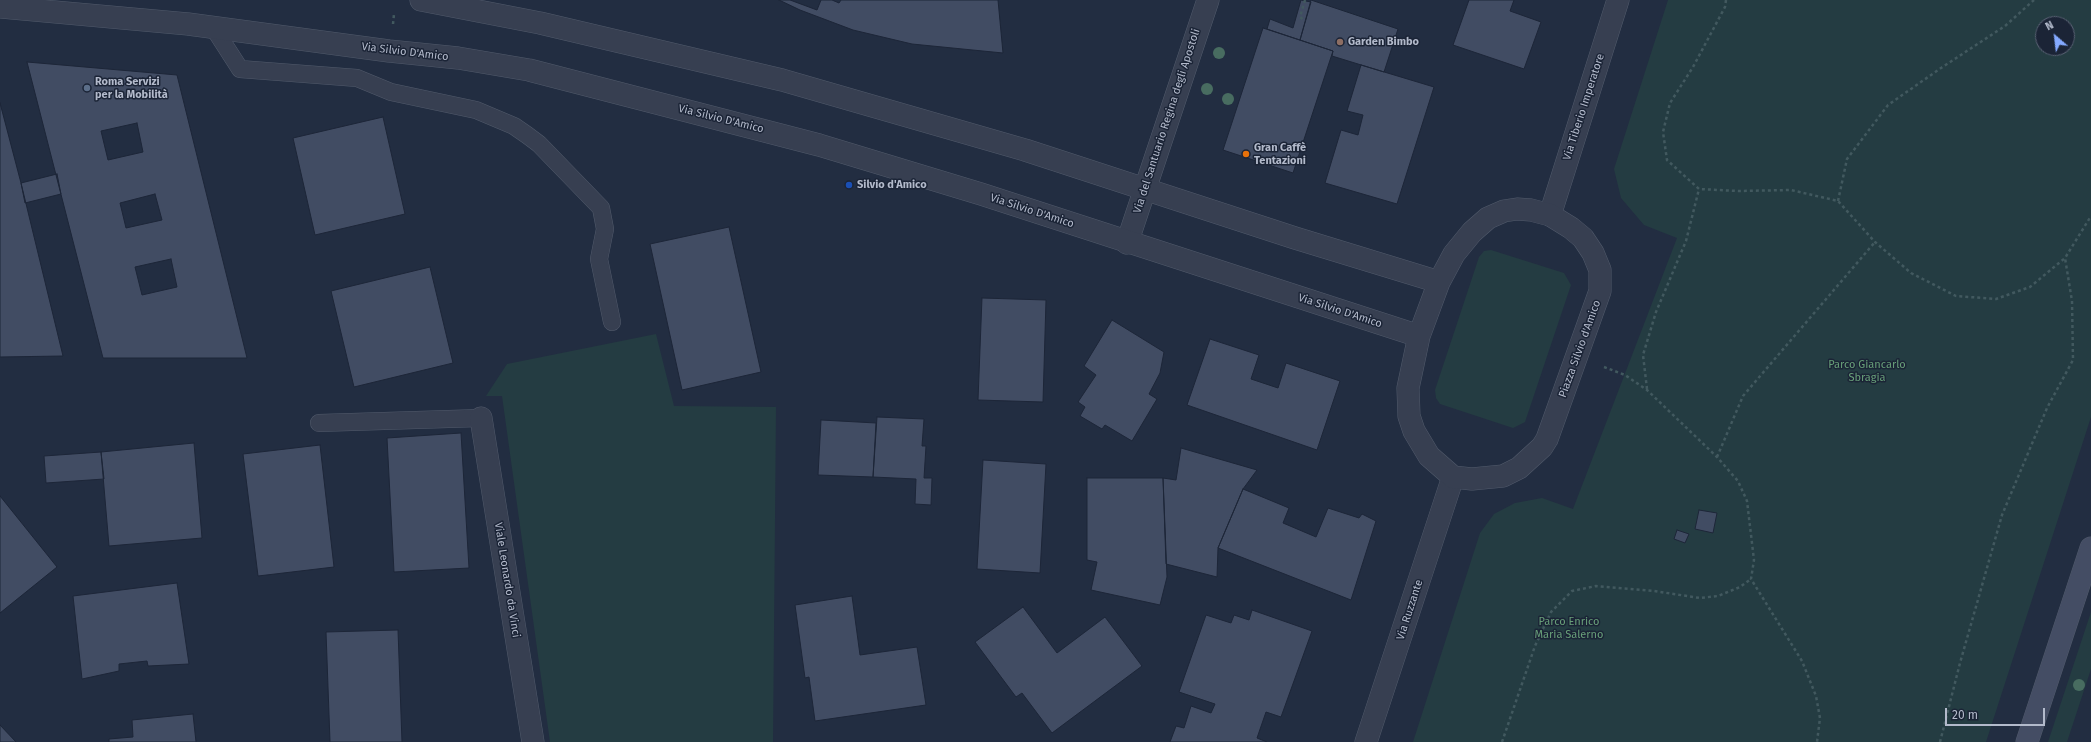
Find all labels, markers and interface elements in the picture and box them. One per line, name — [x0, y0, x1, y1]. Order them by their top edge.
north arrow — [2035, 16, 2075, 56]
text: N — [2043, 18, 2056, 33]
street label: Via del Santuario Regina degli Apostoli — [1131, 27, 1203, 215]
place label: Garden Bimbo — [1348, 35, 1419, 49]
marker: Garden Bimbo — [1335, 37, 1345, 47]
street label: Via Silvio D'Amico — [361, 40, 449, 64]
street label: Via Tiberio Imperatore — [1561, 52, 1607, 162]
place label: Roma Servizi per la Mobilità — [95, 75, 168, 101]
marker: Roma Servizi per la Mobilità — [82, 83, 92, 93]
street label: Via Silvio D'Amico — [677, 102, 765, 136]
place label: Gran Caffè Tentazioni — [1254, 141, 1306, 167]
marker: Gran Caffè Tentazioni — [1241, 149, 1251, 159]
place label: Silvio d'Amico — [857, 178, 927, 192]
marker: Silvio d'Amico — [844, 180, 854, 190]
street label: Via Silvio D'Amico — [988, 191, 1076, 231]
street label: Via Silvio D'Amico — [1296, 291, 1384, 331]
street label: Piazza Silvio d'Amico — [1556, 298, 1604, 400]
park label: Parco Giancarlo Sbragia — [1828, 358, 1906, 384]
street label: Viale Leonardo da Vinci — [491, 521, 523, 639]
street label: Via Ruzzante — [1394, 578, 1426, 642]
park label: Parco Enrico Maria Salerno — [1535, 615, 1603, 641]
scale bar — [1947, 700, 2047, 726]
text: 20 m — [1952, 708, 1978, 722]

